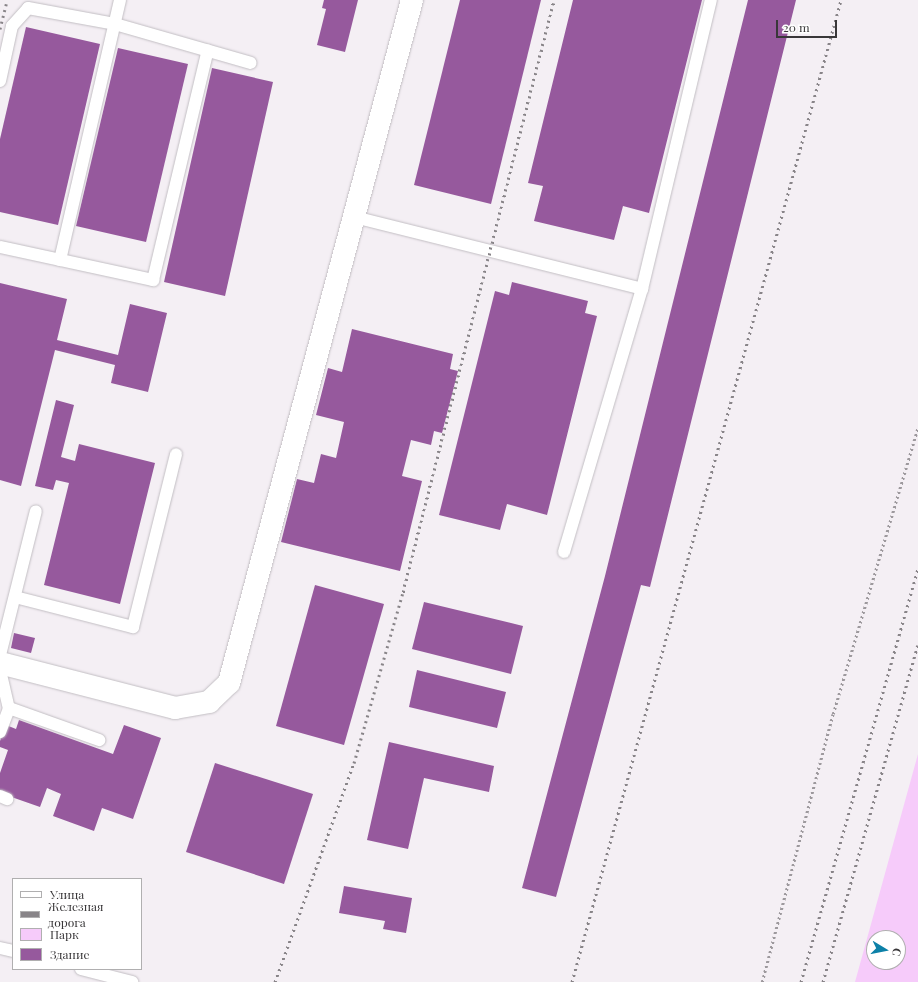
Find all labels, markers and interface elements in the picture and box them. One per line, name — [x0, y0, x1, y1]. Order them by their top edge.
scale bar — [778, 12, 839, 38]
text: 20 m — [783, 19, 810, 35]
legend — [12, 878, 142, 970]
text: Улица — [50, 886, 84, 902]
text: Железная дорога — [48, 898, 103, 930]
text: Парк — [50, 926, 79, 942]
north arrow — [866, 930, 906, 970]
text: Здание — [50, 946, 90, 962]
text: С — [889, 947, 905, 957]

